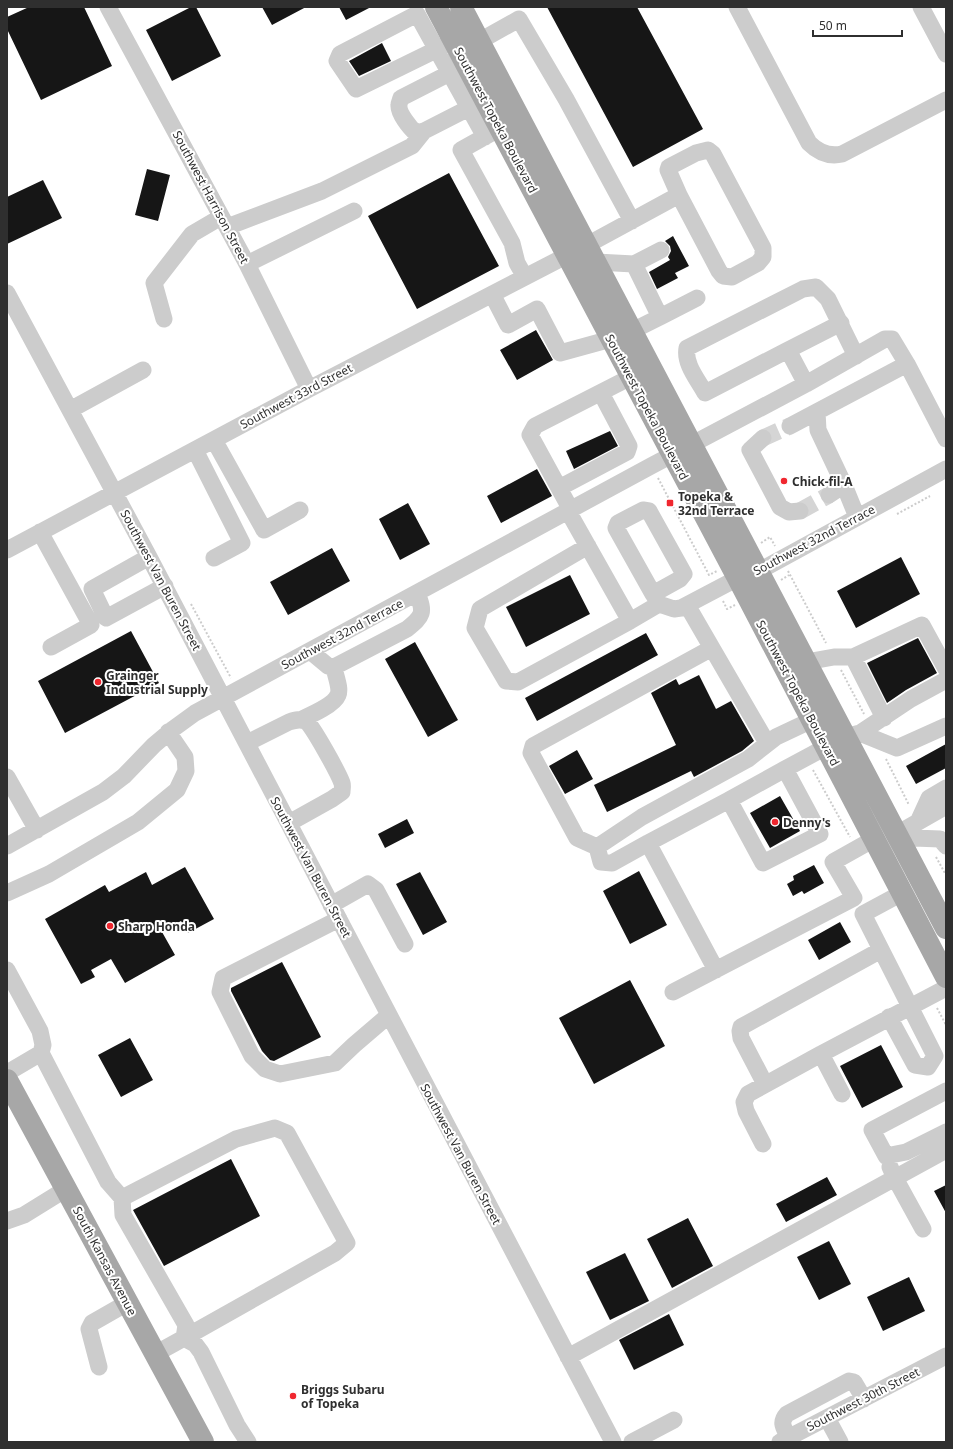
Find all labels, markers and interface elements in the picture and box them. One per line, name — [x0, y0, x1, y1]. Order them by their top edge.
scale bar — [813, 12, 902, 38]
text: 50 m — [819, 17, 847, 34]
street label: Southwest Topeka Boulevard — [450, 44, 542, 196]
street label: Southwest Harrison Street — [169, 128, 254, 267]
street label: Southwest Topeka Boulevard — [601, 331, 693, 483]
street label: Southwest 33rd Street — [237, 359, 356, 433]
place label: Chick-fil-A — [792, 473, 853, 490]
marker: Chick-fil-A — [779, 476, 789, 486]
place label: Topeka & 32nd Terrace — [678, 488, 755, 519]
marker: Topeka & 32nd Terrace — [665, 498, 675, 508]
street label: Southwest 32nd Terrace — [750, 501, 878, 579]
street label: Southwest Van Buren Street — [117, 507, 206, 654]
street label: Southwest 32nd Terrace — [278, 595, 406, 673]
street label: Southwest Topeka Boulevard — [752, 617, 844, 769]
place label: Grainger Industrial Supply — [106, 667, 208, 698]
marker: Grainger Industrial Supply — [93, 677, 103, 687]
street label: Southwest Van Buren Street — [267, 794, 356, 941]
place label: Denny's — [783, 814, 831, 831]
marker: Denny's — [770, 817, 780, 827]
place label: Sharp Honda — [118, 918, 195, 935]
marker: Sharp Honda — [105, 921, 115, 931]
street label: Southwest Van Buren Street — [417, 1081, 506, 1228]
street label: South Kansas Avenue — [69, 1204, 141, 1319]
street label: Southwest 30th Street — [804, 1363, 923, 1435]
place label: Briggs Subaru of Topeka — [301, 1381, 385, 1412]
marker: Briggs Subaru of Topeka — [288, 1391, 298, 1401]

